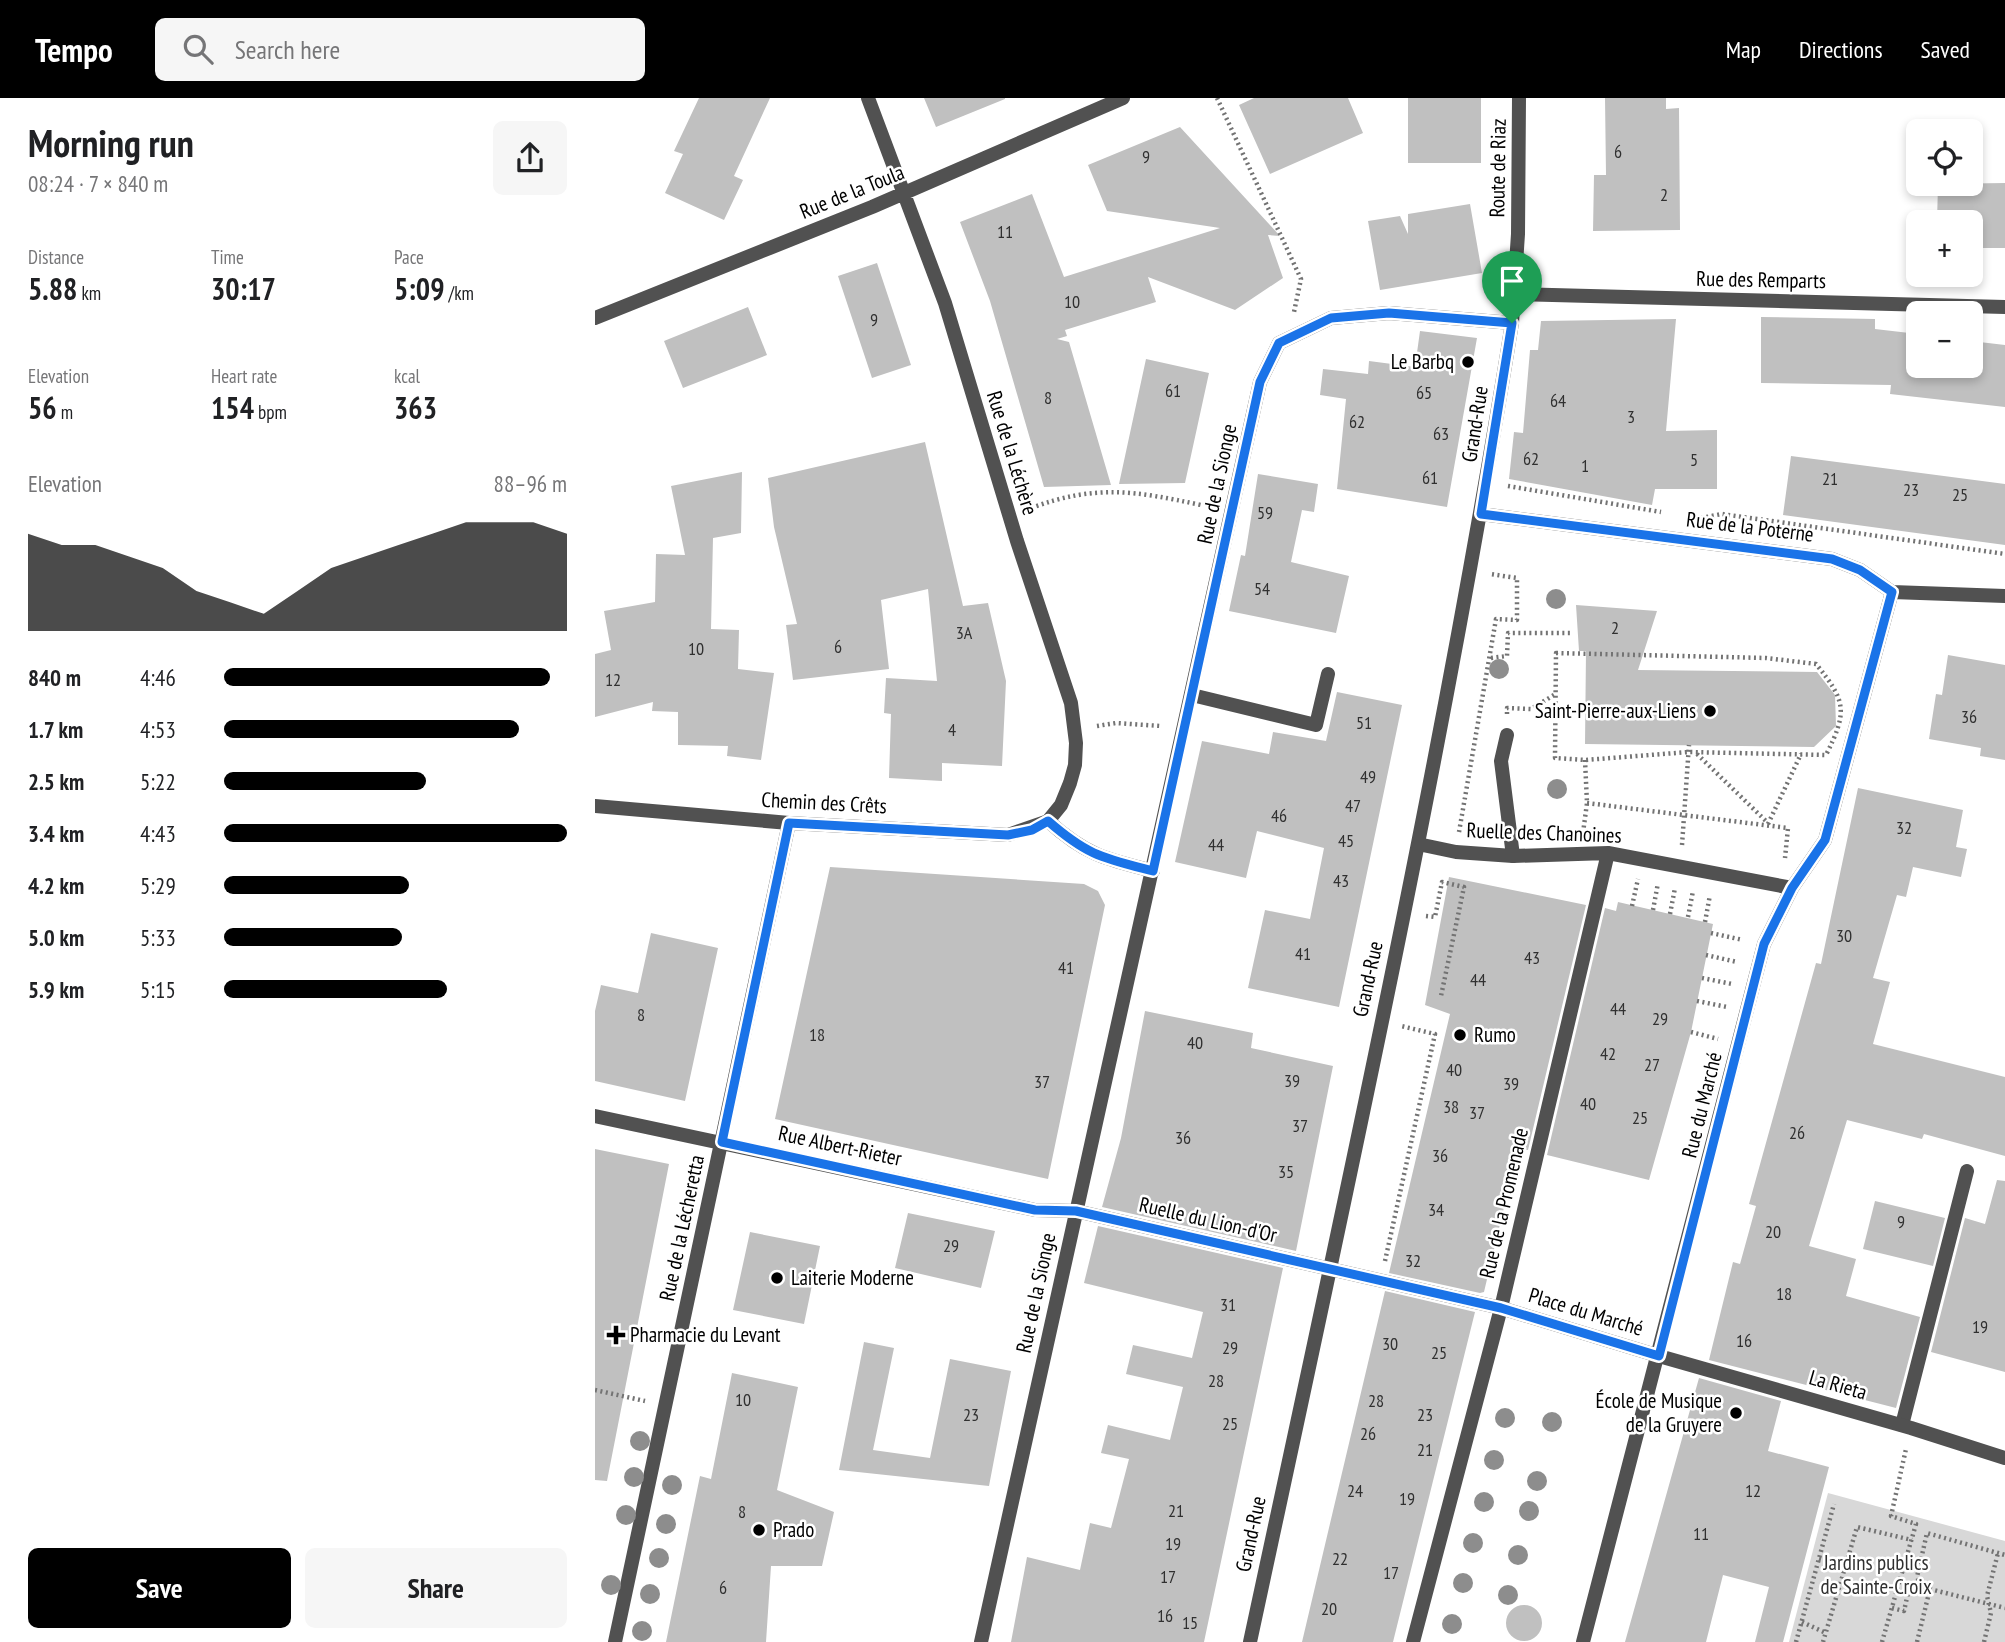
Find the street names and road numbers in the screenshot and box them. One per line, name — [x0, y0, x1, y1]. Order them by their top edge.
street label: Route de Riaz — [1483, 118, 1512, 218]
street label: Rue de la Toula — [796, 158, 908, 225]
street label: Rue des Remparts — [1696, 265, 1826, 294]
street label: Grand-Rue — [1455, 384, 1494, 464]
street label: Rue de la Léchère — [981, 388, 1044, 518]
street label: Rue de la Sionge — [1191, 421, 1242, 546]
street label: Rue de la Poterne — [1685, 505, 1815, 548]
street label: Chemin des Crêts — [761, 786, 887, 819]
street label: Ruelle des Chanoines — [1466, 816, 1622, 849]
street label: Grand-Rue — [1346, 939, 1389, 1019]
street label: Rue du Marché — [1675, 1049, 1728, 1160]
street label: Rue Albert-Rieter — [776, 1119, 904, 1172]
street label: Rue de la Promenade — [1473, 1125, 1534, 1281]
street label: Rue de la Lécheretta — [653, 1153, 710, 1303]
street label: Ruelle du Lion-d'Or — [1137, 1191, 1280, 1249]
street label: Rue de la Sionge — [1010, 1230, 1061, 1355]
street label: Place du Marché — [1525, 1281, 1647, 1342]
street label: La Rieta — [1806, 1363, 1870, 1406]
street label: Grand-Rue — [1229, 1494, 1272, 1574]

